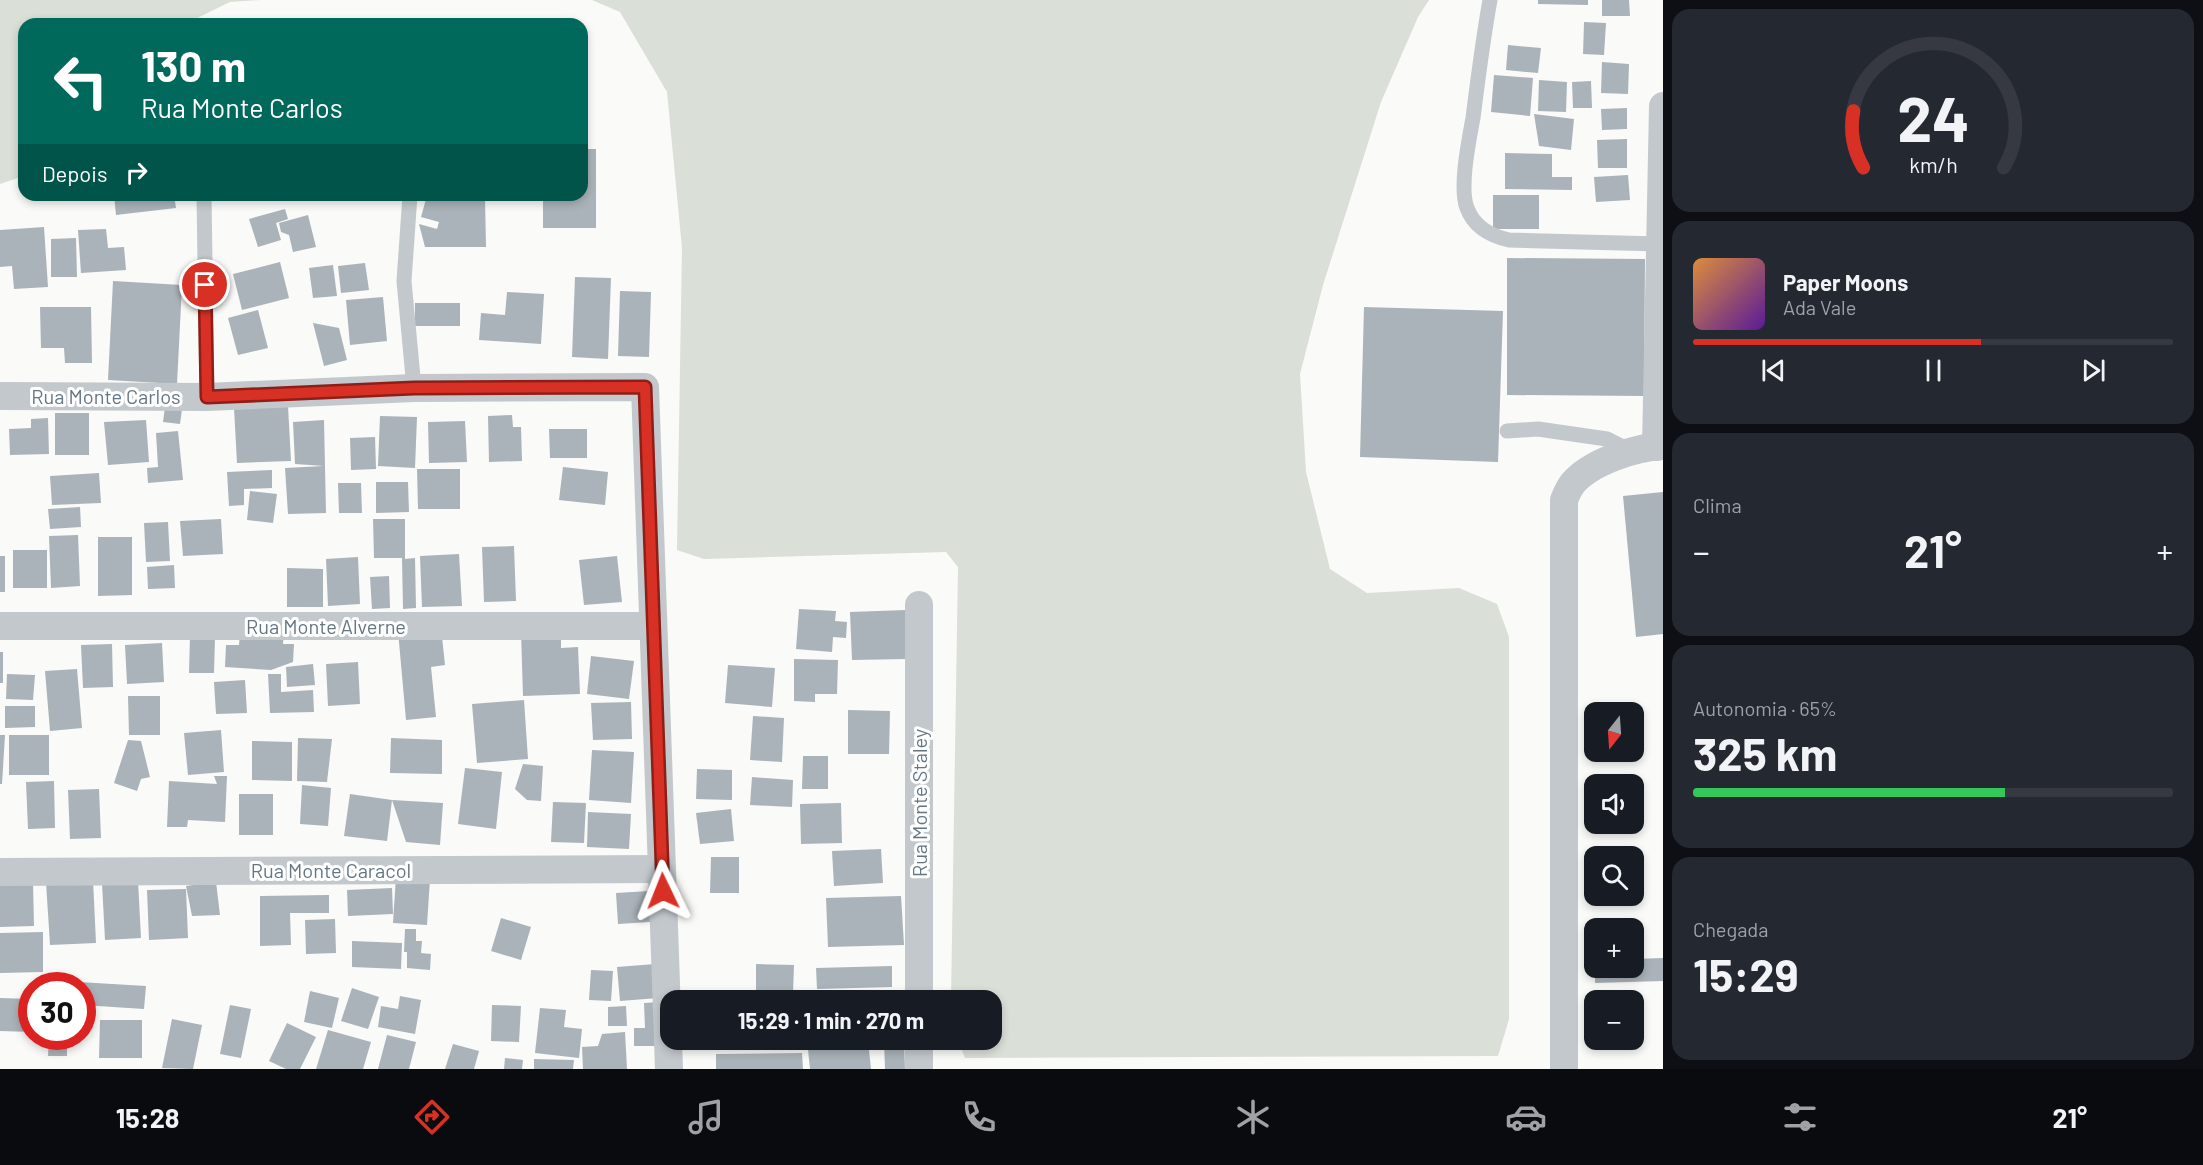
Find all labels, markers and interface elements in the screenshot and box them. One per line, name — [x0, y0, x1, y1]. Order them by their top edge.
text: 130 m — [141, 40, 246, 90]
icon: left — [42, 42, 120, 120]
text: 24 — [1897, 80, 1969, 154]
text: Rua Monte Carlos — [141, 91, 343, 123]
text: km/h — [1909, 152, 1957, 177]
icon: right — [120, 156, 153, 189]
text: Depois — [42, 160, 108, 186]
pin — [179, 259, 230, 310]
icon: arrive — [188, 268, 221, 301]
text: Paper Moons — [1783, 269, 1908, 295]
text: Ada Vale — [1783, 295, 1856, 319]
icon: previous — [1757, 354, 1790, 387]
icon: pause — [1917, 354, 1950, 387]
icon: next — [2077, 354, 2110, 387]
street label: Rua Monte Carlos — [31, 384, 181, 408]
text: Clima — [1693, 493, 1742, 517]
text: 21° — [1904, 523, 1962, 577]
text: − — [1693, 531, 1710, 571]
text: + — [2157, 531, 2173, 571]
street label: Rua Monte Alverne — [246, 614, 406, 638]
text: Autonomia · 65% — [1693, 696, 1837, 720]
north arrow — [1584, 702, 1644, 762]
map controls — [1584, 702, 1644, 1050]
text: 325 km — [1693, 726, 1837, 780]
street label: Rua Monte Staley — [907, 729, 931, 877]
button: sound — [1584, 774, 1644, 834]
button: search — [1584, 846, 1644, 906]
street label: Rua Monte Caracol — [251, 858, 411, 882]
position arrow — [631, 859, 695, 923]
text: Chegada — [1693, 917, 1769, 941]
button: + — [1584, 918, 1644, 978]
text: 15:29 — [1693, 947, 1799, 1001]
speed limit sign: 30 — [18, 972, 96, 1050]
button: − — [1584, 990, 1644, 1050]
text: 15:29 · 1 min · 270 m — [738, 1007, 924, 1033]
icon: directions — [411, 1096, 453, 1138]
icon: music — [685, 1096, 727, 1138]
icon: phone — [958, 1096, 1000, 1138]
icon: climate — [1232, 1096, 1274, 1138]
icon: car — [1505, 1096, 1547, 1138]
icon: filters — [1779, 1096, 1821, 1138]
text: 15:28 — [116, 1101, 179, 1133]
text: 21° — [2053, 1101, 2087, 1133]

